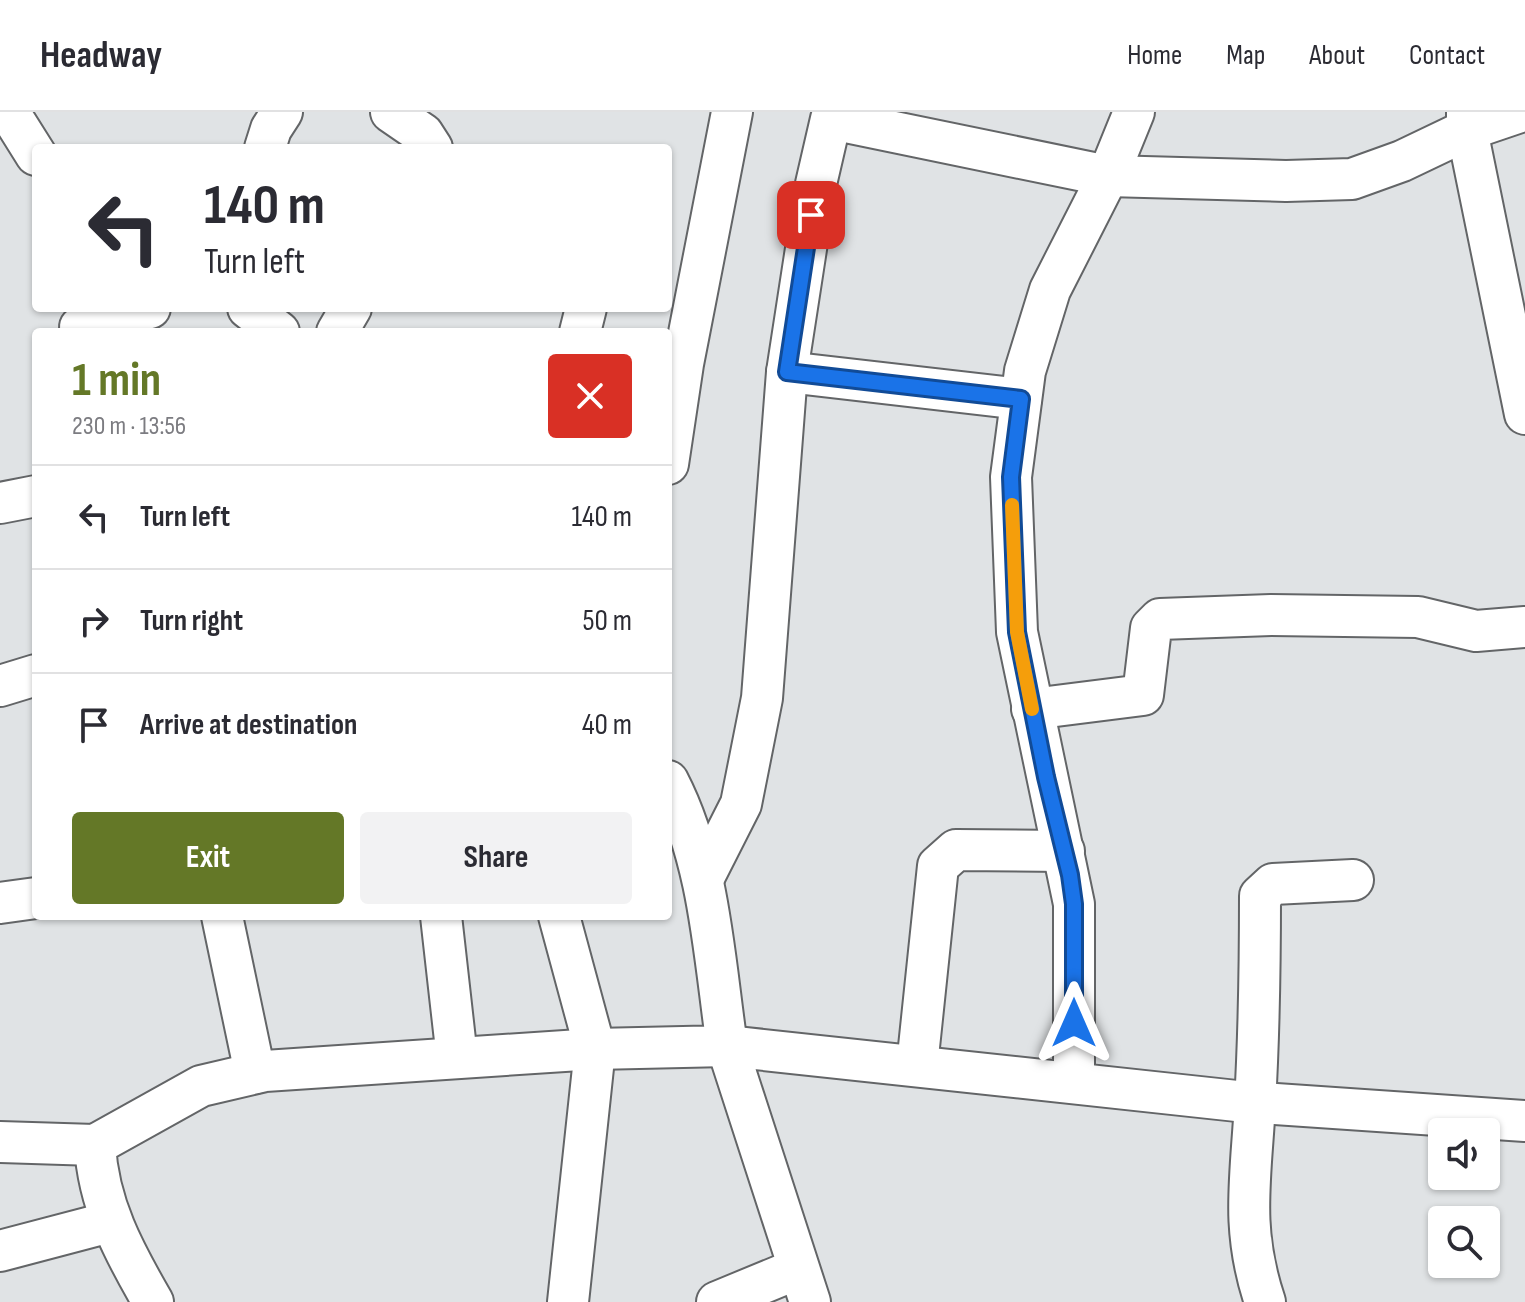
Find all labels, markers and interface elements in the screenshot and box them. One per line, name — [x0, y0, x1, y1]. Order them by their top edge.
text: Headway — [40, 33, 162, 78]
text: Home — [1127, 39, 1182, 72]
text: Map — [1226, 39, 1265, 72]
text: About — [1309, 39, 1365, 72]
text: Contact — [1409, 39, 1485, 72]
text: 140 m — [204, 173, 325, 240]
icon: left — [72, 176, 176, 280]
pin — [777, 181, 845, 249]
icon: arrive — [789, 193, 833, 237]
text: Turn left — [204, 241, 305, 284]
text: 1 min — [72, 352, 161, 409]
button: close — [548, 354, 632, 438]
text: 230 m · 13:56 — [72, 411, 186, 442]
icon: left — [72, 495, 116, 539]
text: Turn left — [140, 499, 230, 535]
text: 140 m — [572, 499, 632, 535]
icon: right — [72, 599, 116, 643]
text: Turn right — [140, 603, 243, 639]
text: 50 m — [583, 603, 632, 639]
icon: arrive — [72, 703, 116, 747]
text: Arrive at destination — [140, 707, 357, 743]
text: 40 m — [582, 707, 632, 743]
button: Exit — [72, 812, 344, 904]
button: Share — [360, 812, 632, 904]
position arrow — [1032, 981, 1116, 1065]
map controls — [1428, 1118, 1500, 1278]
button: sound — [1428, 1118, 1500, 1190]
button: search — [1428, 1206, 1500, 1278]

